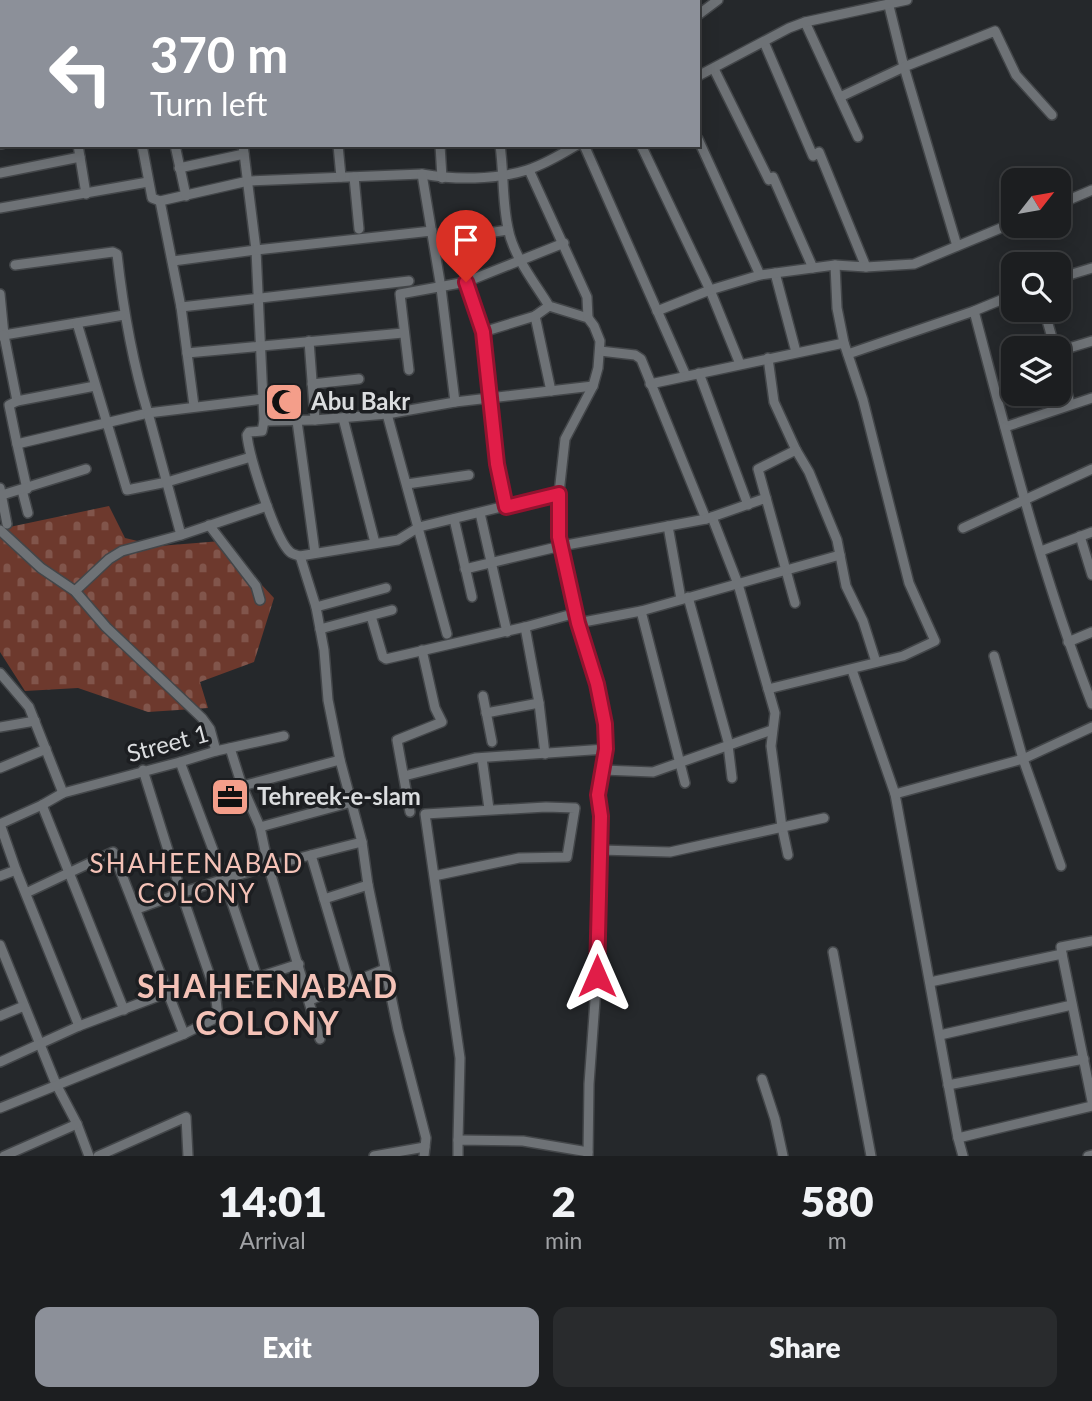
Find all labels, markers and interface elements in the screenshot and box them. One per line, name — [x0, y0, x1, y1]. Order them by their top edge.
text: 370 m — [150, 25, 288, 83]
icon: left — [35, 28, 126, 119]
text: Turn left — [150, 84, 267, 123]
north arrow — [1001, 168, 1071, 238]
map controls — [1001, 168, 1071, 406]
pin — [436, 210, 496, 282]
icon: arrive — [447, 221, 485, 259]
button: search — [1001, 252, 1071, 322]
button: layers — [1001, 336, 1071, 406]
mosque icon: Abu Bakr — [263, 381, 305, 423]
place label: Abu Bakr — [310, 386, 410, 415]
street label: Street 1 — [124, 718, 212, 767]
office icon: Tehreek-e-slam — [209, 776, 251, 818]
place label: Tehreek-e-slam — [257, 781, 421, 810]
district label: SHAHEENABAD COLONY — [90, 847, 304, 909]
position arrow — [560, 939, 634, 1013]
district label: SHAHEENABAD COLONY — [137, 966, 399, 1042]
text: 14:01 — [218, 1176, 327, 1226]
text: 2 — [552, 1176, 576, 1226]
text: 580 — [801, 1176, 874, 1226]
text: Arrival — [239, 1226, 306, 1254]
text: min — [545, 1226, 582, 1254]
text: m — [828, 1226, 847, 1254]
button: Exit — [35, 1307, 539, 1387]
button: Share — [553, 1307, 1057, 1387]

